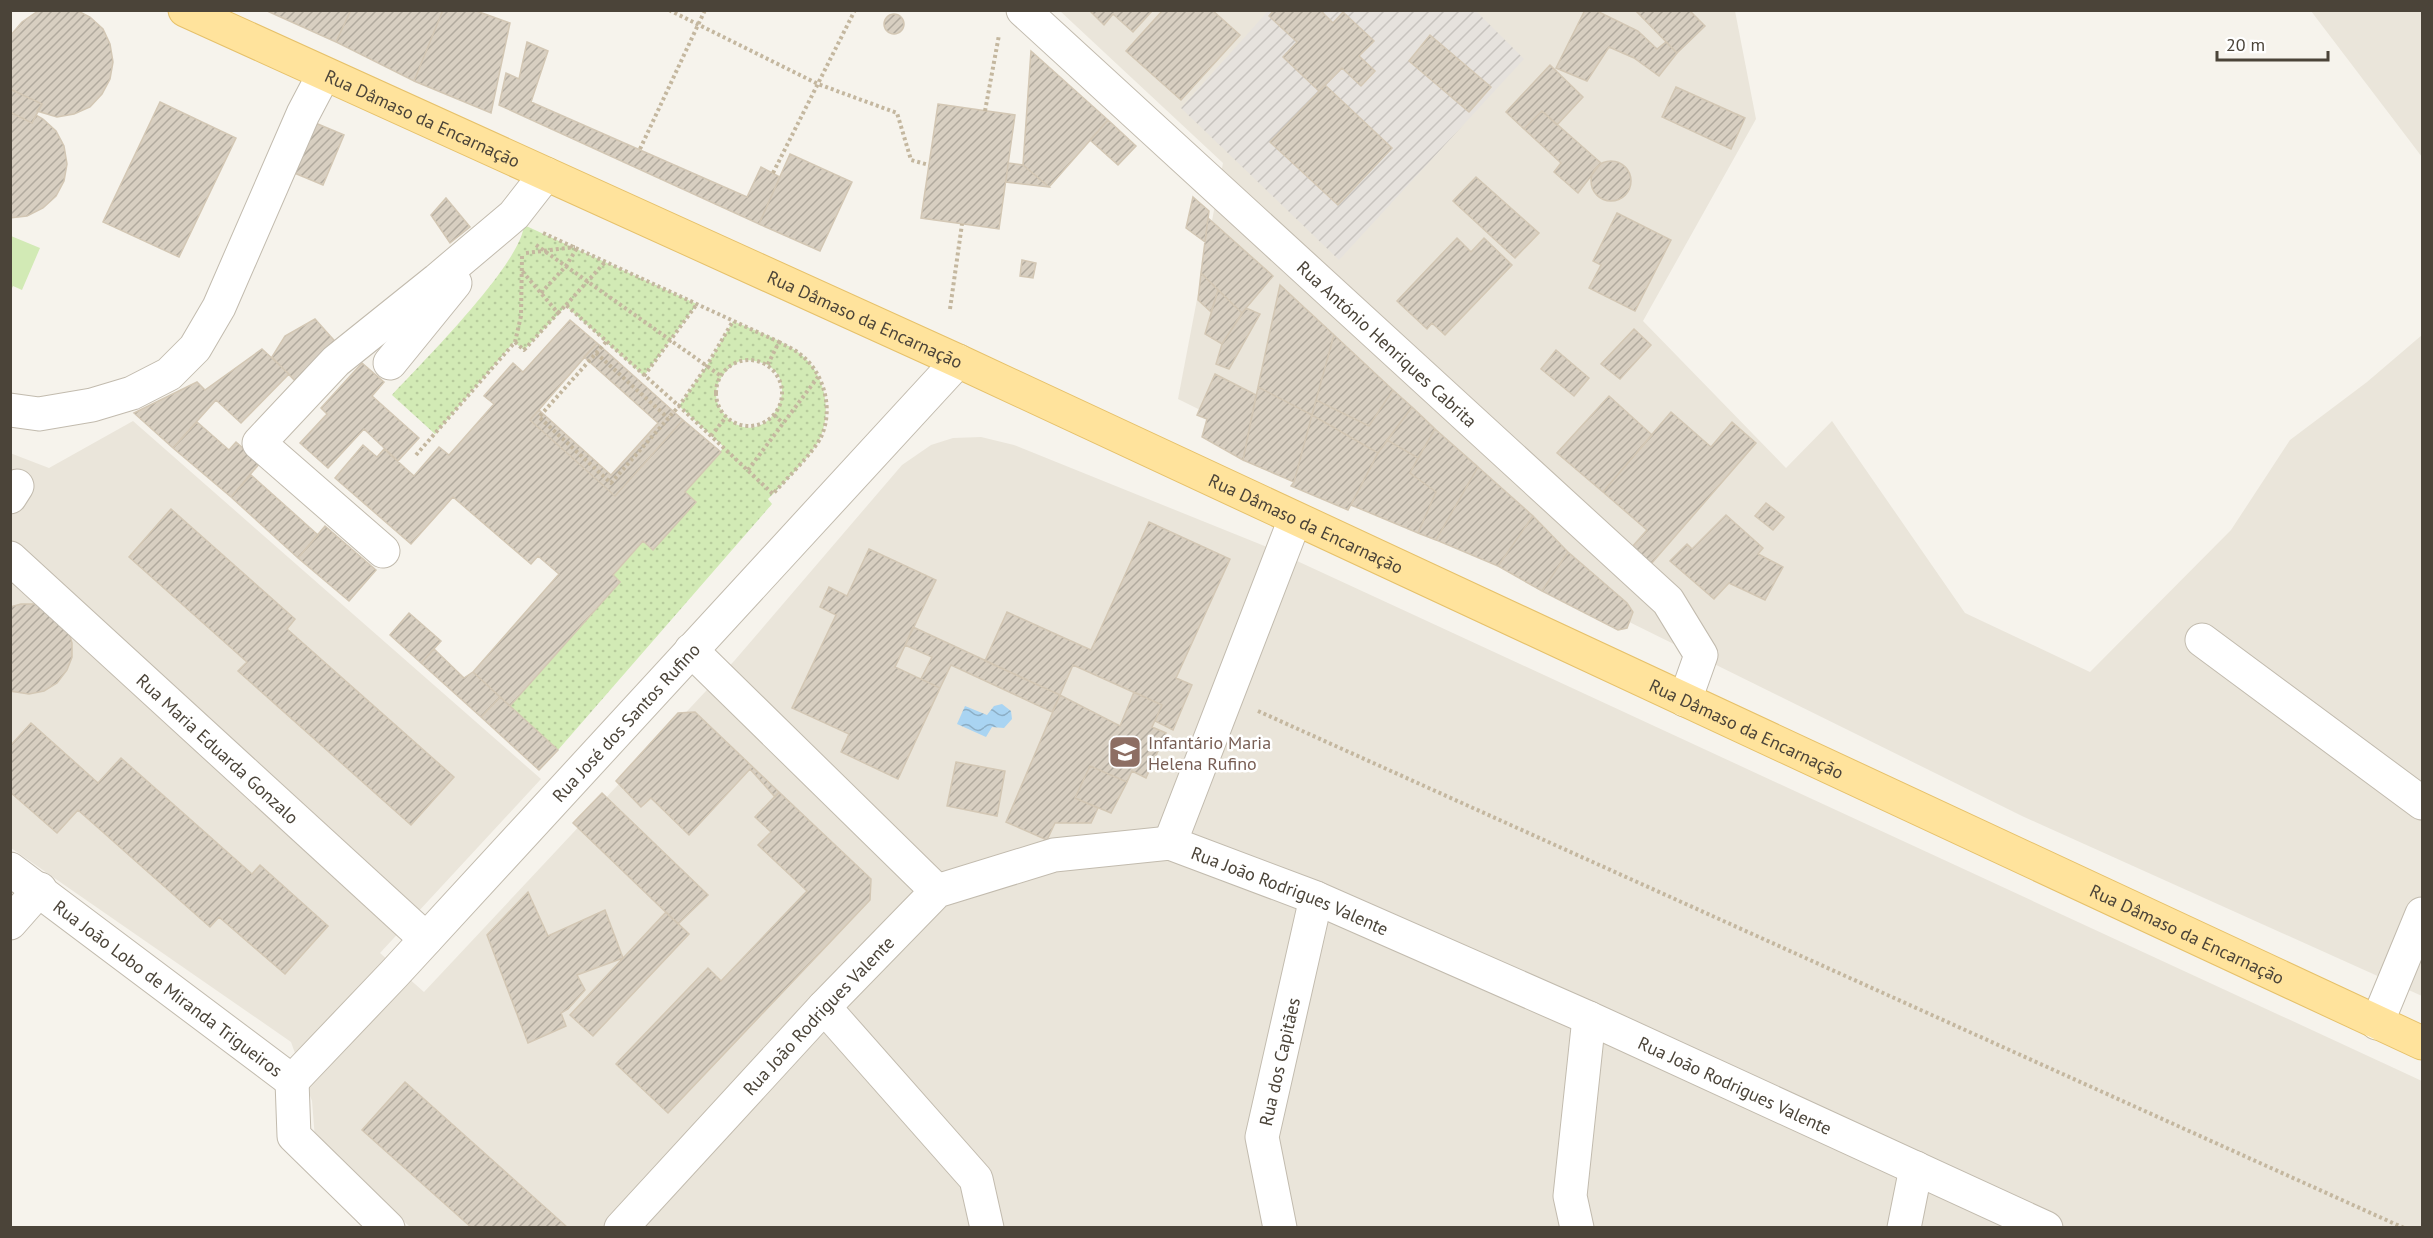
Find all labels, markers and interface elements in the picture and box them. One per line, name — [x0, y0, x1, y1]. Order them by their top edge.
scale bar — [2217, 24, 2328, 62]
text: 20 m — [2226, 33, 2265, 56]
street label: Rua Dâmaso da Encarnação — [321, 64, 524, 172]
street label: Rua António Henriques Cabrita — [1292, 255, 1482, 432]
street label: Rua Dâmaso da Encarnação — [764, 265, 966, 373]
street label: Rua Dâmaso da Encarnação — [1205, 468, 1407, 578]
street label: Rua José dos Santos Rufino — [547, 638, 705, 807]
street label: Rua Maria Eduarda Gonzalo — [132, 668, 304, 828]
street label: Rua Dâmaso da Encarnação — [1646, 673, 1848, 784]
place label: Infantário Maria Helena Rufino — [1148, 731, 1271, 775]
school or university icon: Infantário Maria Helena Rufino — [1107, 734, 1143, 770]
street label: Rua João Rodrigues Valente — [1188, 841, 1392, 940]
street label: Rua Dâmaso da Encarnação — [2086, 878, 2288, 989]
street label: Rua João Lobo de Miranda Trigueiros — [49, 894, 287, 1082]
street label: Rua João Rodrigues Valente — [738, 931, 899, 1100]
street label: Rua dos Capitães — [1253, 995, 1305, 1128]
street label: Rua João Rodrigues Valente — [1635, 1031, 1835, 1139]

